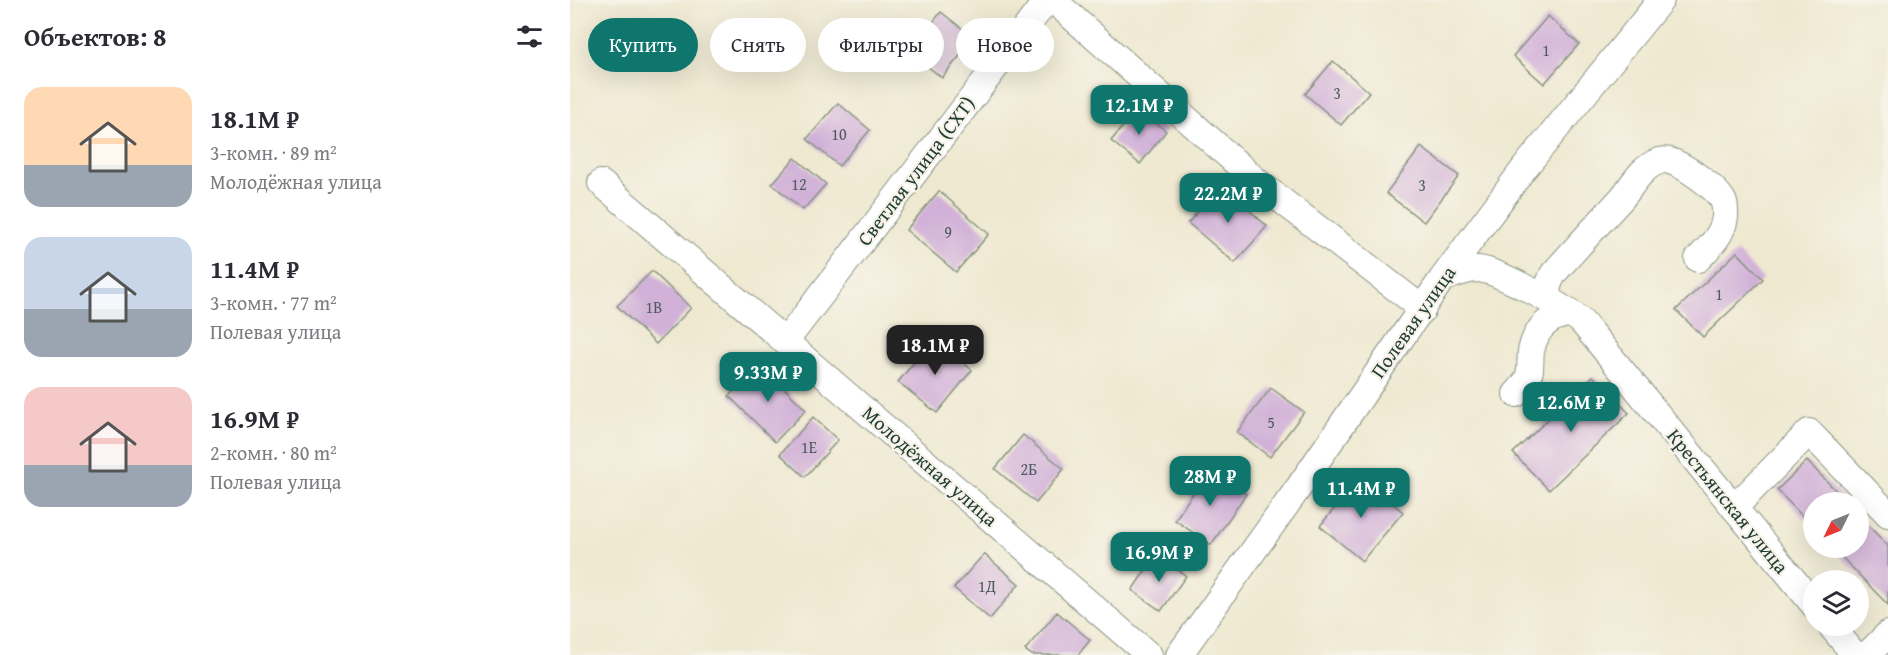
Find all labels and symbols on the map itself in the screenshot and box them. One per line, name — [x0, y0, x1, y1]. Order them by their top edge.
house number: 1 — [1542, 38, 1550, 62]
house number: 3 — [1333, 81, 1341, 105]
pin: 12.1M ₽ — [1084, 85, 1194, 136]
street label: Светлая улица (СХТ) — [850, 90, 981, 251]
house number: 10 — [831, 122, 847, 146]
house number: 12 — [791, 172, 807, 196]
pin: 22.2M ₽ — [1173, 173, 1283, 224]
house number: 3 — [1418, 173, 1426, 197]
house number: 9 — [944, 220, 952, 244]
street label: Полевая улица — [1363, 259, 1462, 384]
house number: 1 — [1715, 282, 1723, 306]
house number: 1В — [646, 295, 662, 319]
pin: 18.1M ₽ — [880, 325, 990, 376]
pin: 9.33M ₽ — [713, 352, 823, 403]
pin: 12.6M ₽ — [1516, 382, 1626, 433]
street label: Молодёжная улица — [856, 398, 1005, 533]
house number: 5 — [1267, 410, 1275, 434]
street label: Крестьянская улица — [1661, 422, 1796, 580]
house number: 1Е — [801, 435, 817, 459]
pin: 28M ₽ — [1168, 456, 1252, 507]
house number: 2Б — [1021, 457, 1037, 481]
pin: 11.4M ₽ — [1306, 468, 1416, 519]
north arrow — [1803, 492, 1869, 558]
pin: 16.9M ₽ — [1104, 532, 1214, 583]
house number: 1Д — [978, 574, 996, 598]

